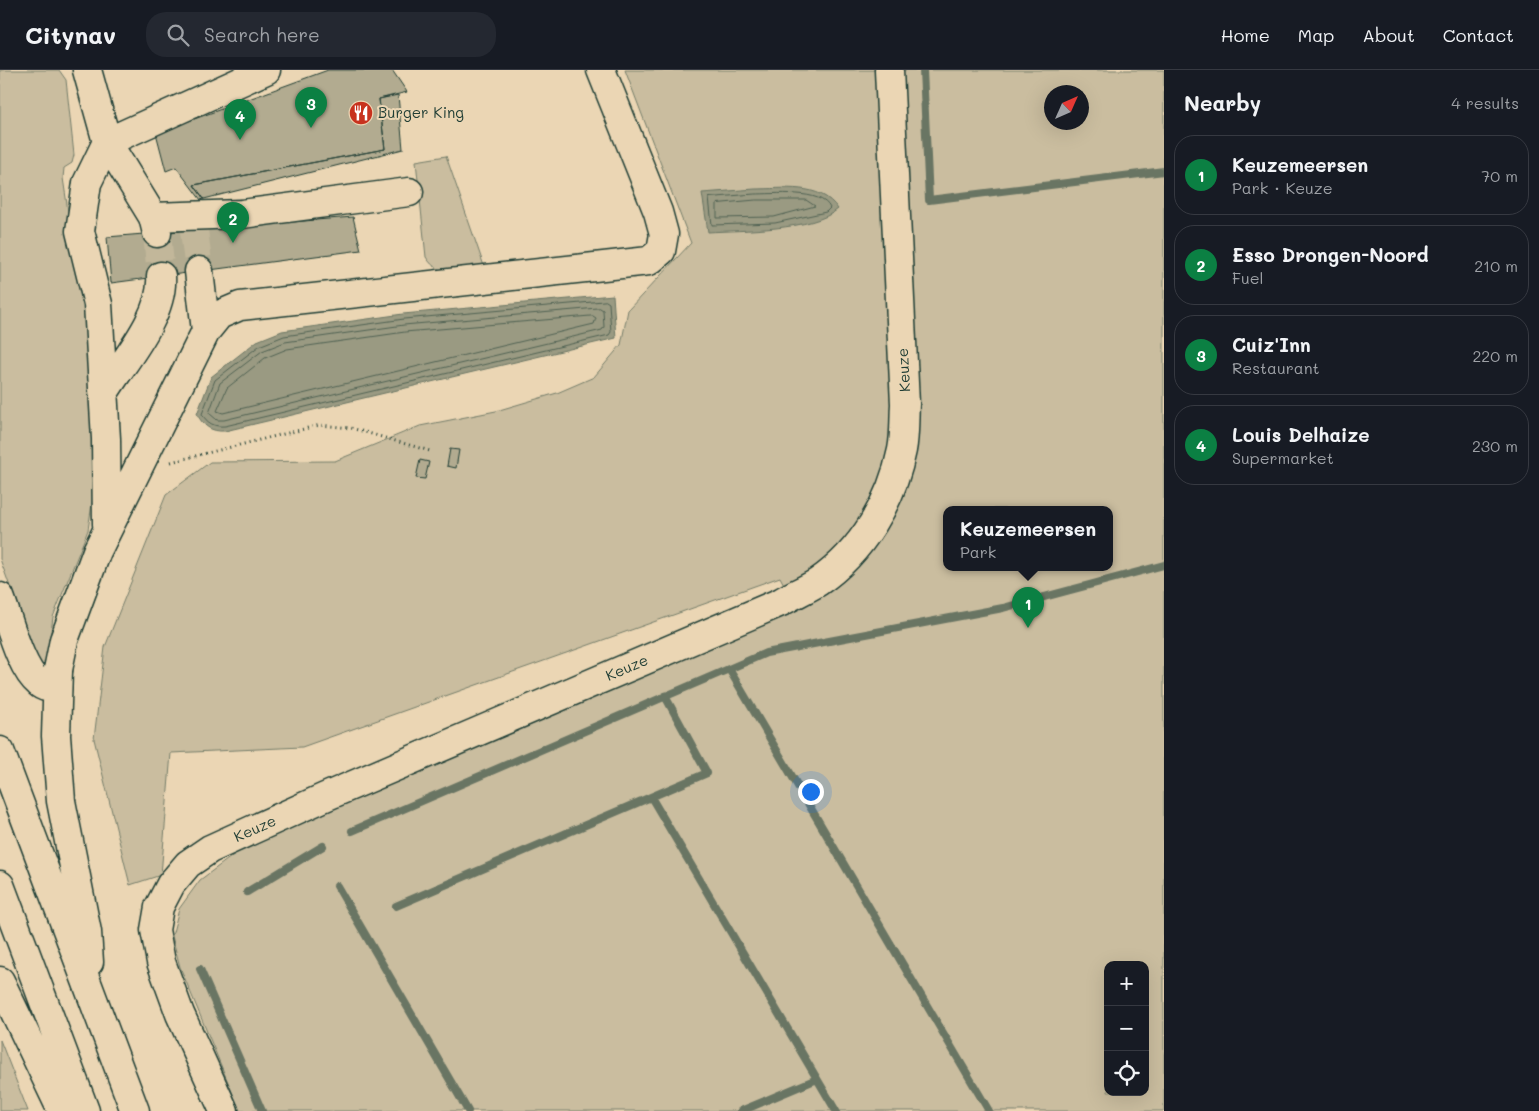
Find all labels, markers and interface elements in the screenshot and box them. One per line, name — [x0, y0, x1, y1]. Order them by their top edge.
search box — [146, 12, 496, 57]
text: Citynav — [25, 19, 116, 50]
icon: search — [164, 21, 192, 49]
text: Search here — [204, 22, 320, 47]
text: Home — [1221, 23, 1270, 47]
text: Map — [1298, 23, 1334, 47]
text: About — [1362, 23, 1415, 47]
text: Contact — [1443, 23, 1514, 47]
north arrow — [1044, 85, 1089, 130]
pin: 3 — [295, 87, 327, 128]
text: Nearby — [1184, 89, 1261, 116]
text: 4 results — [1451, 92, 1519, 113]
pin: 4 — [224, 99, 256, 140]
restaurant icon: Burger King — [348, 100, 374, 126]
place label: Burger King — [378, 102, 464, 122]
text: Keuzemeersen — [1232, 152, 1368, 177]
text: 1 — [1197, 165, 1205, 186]
text: 70 m — [1481, 165, 1518, 186]
text: Park · Keuze — [1232, 177, 1333, 198]
pin: 2 — [217, 202, 249, 243]
text: Esso Drongen-Noord — [1232, 242, 1429, 267]
text: 2 — [1197, 255, 1205, 276]
text: 210 m — [1474, 255, 1518, 276]
text: Fuel — [1232, 267, 1264, 288]
text: Cuiz'Inn — [1232, 332, 1311, 357]
text: 3 — [1196, 345, 1206, 366]
text: 220 m — [1472, 345, 1518, 366]
street label: Keuze — [892, 347, 914, 393]
text: Restaurant — [1232, 357, 1320, 378]
text: Louis Delhaize — [1232, 422, 1370, 447]
text: 4 — [1196, 435, 1206, 456]
text: 230 m — [1472, 435, 1518, 456]
text: Supermarket — [1232, 447, 1334, 468]
popup — [943, 506, 1113, 571]
text: Keuzemeersen — [960, 516, 1096, 541]
text: Park — [960, 541, 996, 562]
pin: 1 — [1012, 587, 1044, 628]
street label: Keuze — [602, 649, 651, 685]
your location — [798, 779, 824, 805]
street label: Keuze — [230, 810, 279, 846]
map controls — [1104, 961, 1149, 1096]
button: + — [1104, 961, 1149, 1006]
button: − — [1104, 1006, 1149, 1051]
button: locate — [1104, 1051, 1149, 1096]

